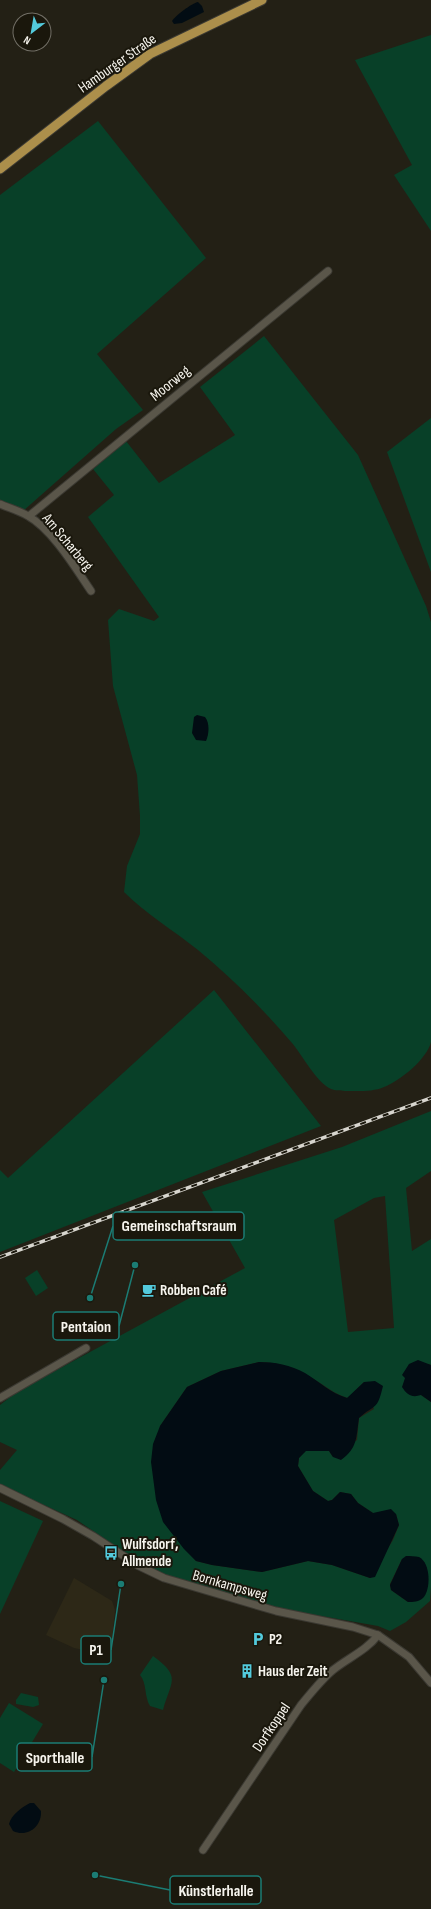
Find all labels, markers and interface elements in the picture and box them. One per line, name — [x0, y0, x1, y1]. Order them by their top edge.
north arrow — [12, 12, 52, 52]
street label: Hamburger Straße — [74, 29, 160, 97]
text: N — [21, 33, 33, 47]
street label: Moorweg — [146, 361, 194, 405]
street label: Am Scharberg — [37, 509, 97, 575]
callout: Gemeinschaftsraum — [113, 1212, 244, 1240]
text: Gemeinschaftsraum — [121, 1217, 237, 1236]
place label: Robben Café — [160, 1281, 227, 1300]
cafe icon: Robben Café — [141, 1282, 157, 1298]
callout: Pentaion — [53, 1312, 119, 1340]
text: Pentaion — [61, 1318, 111, 1337]
place label: Wulfsdorf, Allmende — [121, 1535, 179, 1571]
bus stop icon: Wulfsdorf, Allmende — [103, 1545, 119, 1561]
street label: Bornkampsweg — [190, 1566, 269, 1605]
place label: P2 — [269, 1630, 282, 1649]
parking icon: P2 — [250, 1631, 266, 1647]
callout: P1 — [81, 1636, 111, 1664]
text: P1 — [89, 1641, 104, 1660]
place label: Haus der Zeit — [258, 1662, 328, 1681]
building icon: Haus der Zeit — [239, 1663, 255, 1679]
street label: Dorfkoppel — [248, 1699, 295, 1756]
callout: Sporthalle — [17, 1743, 92, 1771]
text: Sporthalle — [26, 1749, 84, 1768]
callout: Künstlerhalle — [170, 1876, 261, 1904]
text: Künstlerhalle — [178, 1882, 254, 1901]

